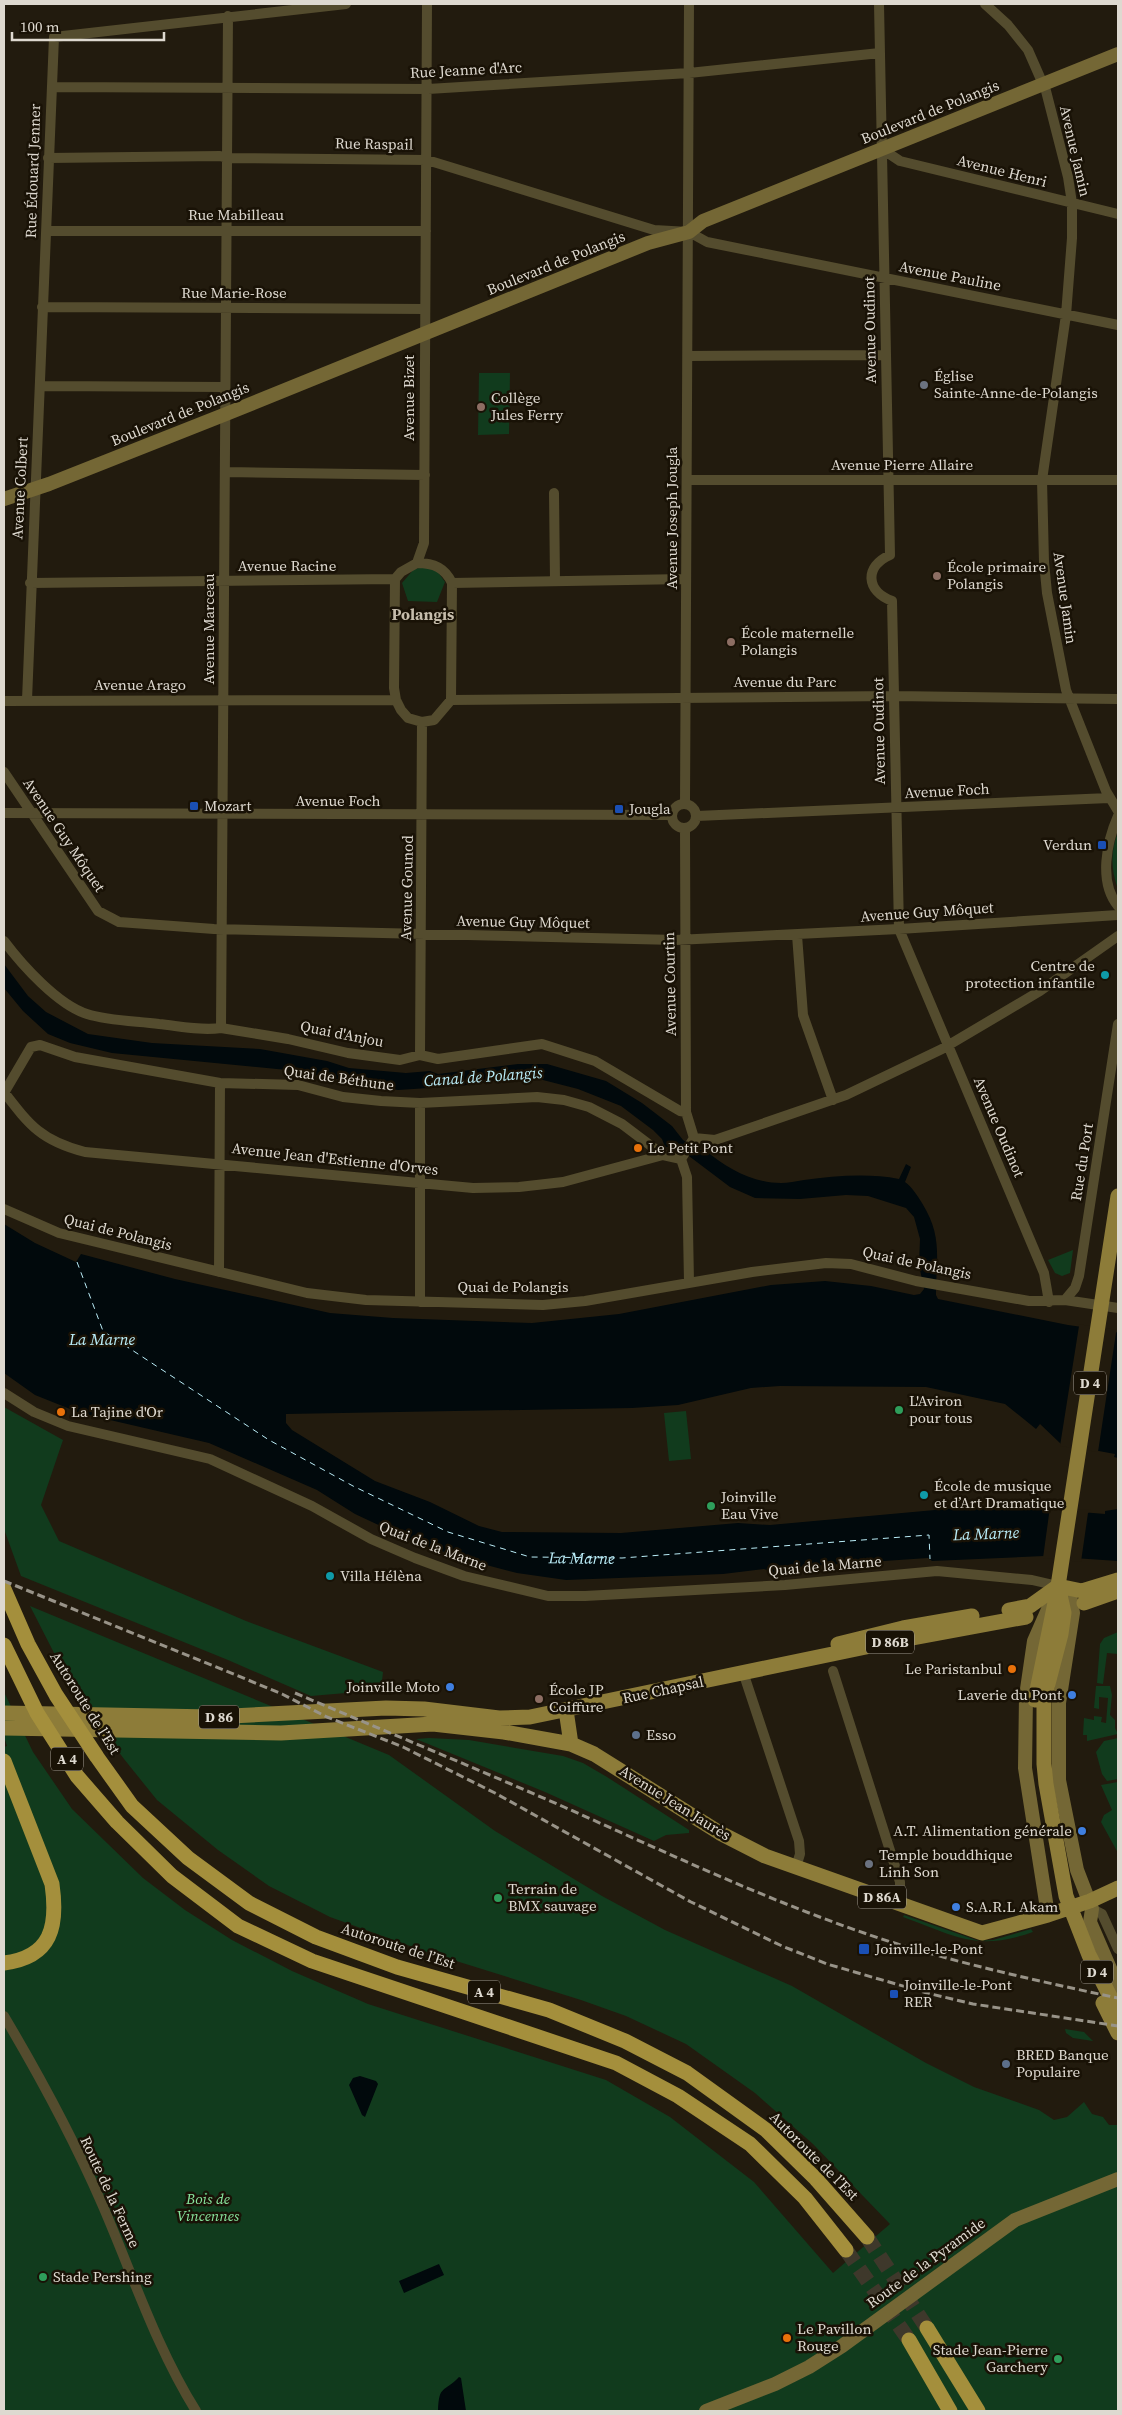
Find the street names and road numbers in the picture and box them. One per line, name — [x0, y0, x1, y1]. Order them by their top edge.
street label: Rue Jeanne d'Arc — [409, 56, 523, 83]
street label: Boulevard de Polangis — [858, 74, 1002, 149]
street label: Rue Édouard Jenner — [20, 103, 45, 239]
street label: Avenue Jamin — [1055, 103, 1096, 198]
street label: Rue Raspail — [335, 132, 414, 155]
street label: Avenue Henri — [955, 149, 1049, 192]
street label: Rue Mabilleau — [188, 204, 284, 225]
street label: Boulevard de Polangis — [484, 225, 628, 300]
street label: Avenue Pauline — [897, 255, 1003, 296]
street label: Avenue Oudinot — [858, 276, 881, 384]
street label: Rue Marie-Rose — [181, 282, 287, 303]
street label: Avenue Bizet — [398, 355, 419, 441]
street label: Boulevard de Polangis — [108, 376, 252, 451]
street label: Avenue Colbert — [6, 436, 33, 540]
street label: Avenue Joseph Jougla — [661, 446, 682, 589]
street label: Avenue Pierre Allaire — [831, 454, 973, 475]
street label: Avenue Jamin — [1049, 551, 1082, 645]
street label: Avenue Racine — [238, 555, 337, 576]
street label: Avenue Marceau — [198, 573, 219, 684]
street label: Avenue du Parc — [733, 671, 837, 692]
street label: Avenue Arago — [94, 674, 186, 695]
street label: Avenue Oudinot — [867, 677, 890, 785]
street label: Avenue Guy Môquet — [18, 773, 111, 896]
street label: Avenue Foch — [904, 778, 990, 803]
street label: Avenue Foch — [295, 790, 381, 811]
street label: Avenue Gounod — [395, 835, 418, 941]
street label: Avenue Guy Môquet — [860, 896, 994, 927]
street label: Avenue Guy Môquet — [456, 910, 590, 933]
street label: Avenue Courtin — [658, 932, 681, 1036]
street label: Quai d'Anjou — [299, 1015, 386, 1052]
street label: Quai de Béthune — [283, 1059, 396, 1096]
street label: Avenue Oudinot — [969, 1073, 1030, 1180]
street label: Rue du Port — [1065, 1122, 1098, 1202]
street label: Avenue Jean d'Estienne d'Orves — [231, 1137, 439, 1180]
street label: Quai de Polangis — [62, 1208, 174, 1255]
street label: Quai de Polangis — [861, 1241, 974, 1284]
street label: Quai de Polangis — [458, 1276, 568, 1297]
road number: D 4 — [1074, 1372, 1106, 1395]
street label: Quai de la Marne — [376, 1515, 490, 1576]
street label: Quai de la Marne — [767, 1550, 883, 1581]
road number: D 86B — [866, 1630, 914, 1654]
street label: Autoroute de l’Est — [45, 1647, 126, 1758]
street label: Rue Chapsal — [620, 1671, 706, 1708]
road number: D 86 — [199, 1705, 239, 1728]
road number: A 4 — [51, 1748, 83, 1770]
street label: Avenue Jean Jaurès — [616, 1760, 735, 1845]
road number: D 86A — [858, 1885, 906, 1908]
street label: Autoroute de l’Est — [339, 1917, 458, 1974]
road number: D 4 — [1081, 1960, 1113, 1984]
road number: A 4 — [468, 1980, 500, 2004]
street label: Autoroute de l’Est — [765, 2107, 864, 2205]
street label: Route de la Ferme — [75, 2133, 146, 2251]
street label: Route de la Pyramide — [862, 2212, 990, 2313]

